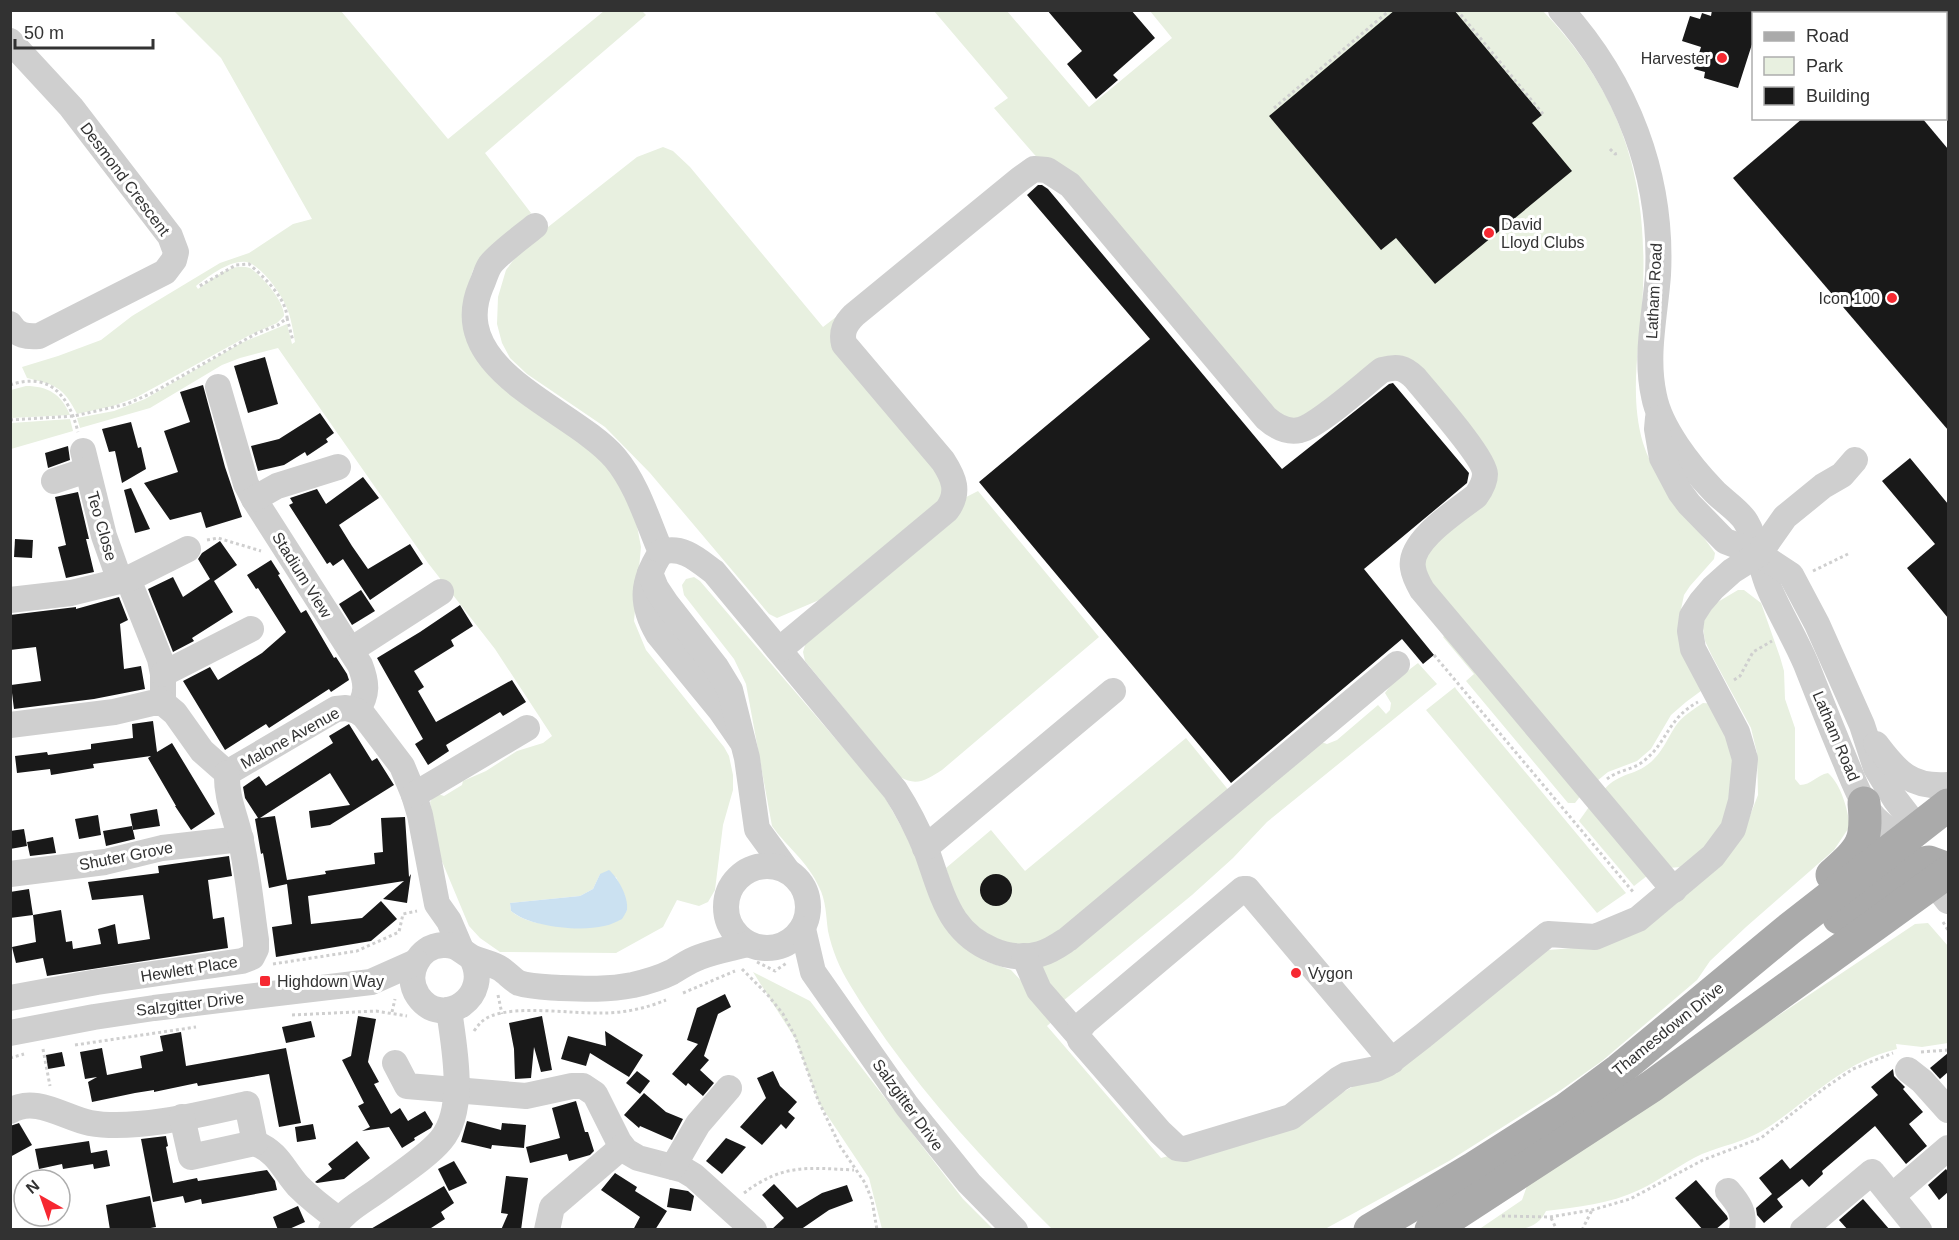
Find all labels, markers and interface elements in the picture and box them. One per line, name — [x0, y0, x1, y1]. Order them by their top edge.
scale bar — [15, 12, 153, 50]
legend — [1752, 12, 1947, 120]
text: 50 m — [24, 23, 64, 43]
text: Road — [1806, 26, 1849, 46]
place label: Harvester — [1641, 50, 1711, 67]
marker: Harvester — [1715, 51, 1729, 65]
text: Park — [1806, 56, 1844, 76]
text: Building — [1806, 86, 1870, 106]
street label: Desmond Crescent — [77, 119, 173, 239]
place label: David Lloyd Clubs — [1501, 216, 1585, 251]
marker: David Lloyd Clubs — [1482, 226, 1496, 240]
street label: Latham Road — [1643, 243, 1665, 339]
place label: Icon 100 — [1819, 290, 1880, 307]
marker: Icon 100 — [1885, 291, 1899, 305]
street label: Teo Close — [84, 489, 120, 563]
street label: Stadium View — [269, 529, 335, 621]
street label: Latham Road — [1809, 688, 1863, 784]
street label: Malone Avenue — [238, 704, 342, 772]
street label: Shuter Grove — [78, 839, 174, 873]
street label: Hewlett Place — [139, 953, 239, 985]
place label: Vygon — [1308, 965, 1353, 982]
marker: Vygon — [1289, 966, 1303, 980]
place label: Highdown Way — [277, 973, 384, 990]
marker: Highdown Way — [258, 974, 272, 988]
street label: Thamesdown Drive — [1609, 979, 1727, 1079]
street label: Salzgitter Drive — [135, 989, 245, 1019]
street label: Salzgitter Drive — [869, 1056, 947, 1154]
north arrow — [12, 1168, 72, 1228]
text: N — [23, 1177, 43, 1197]

